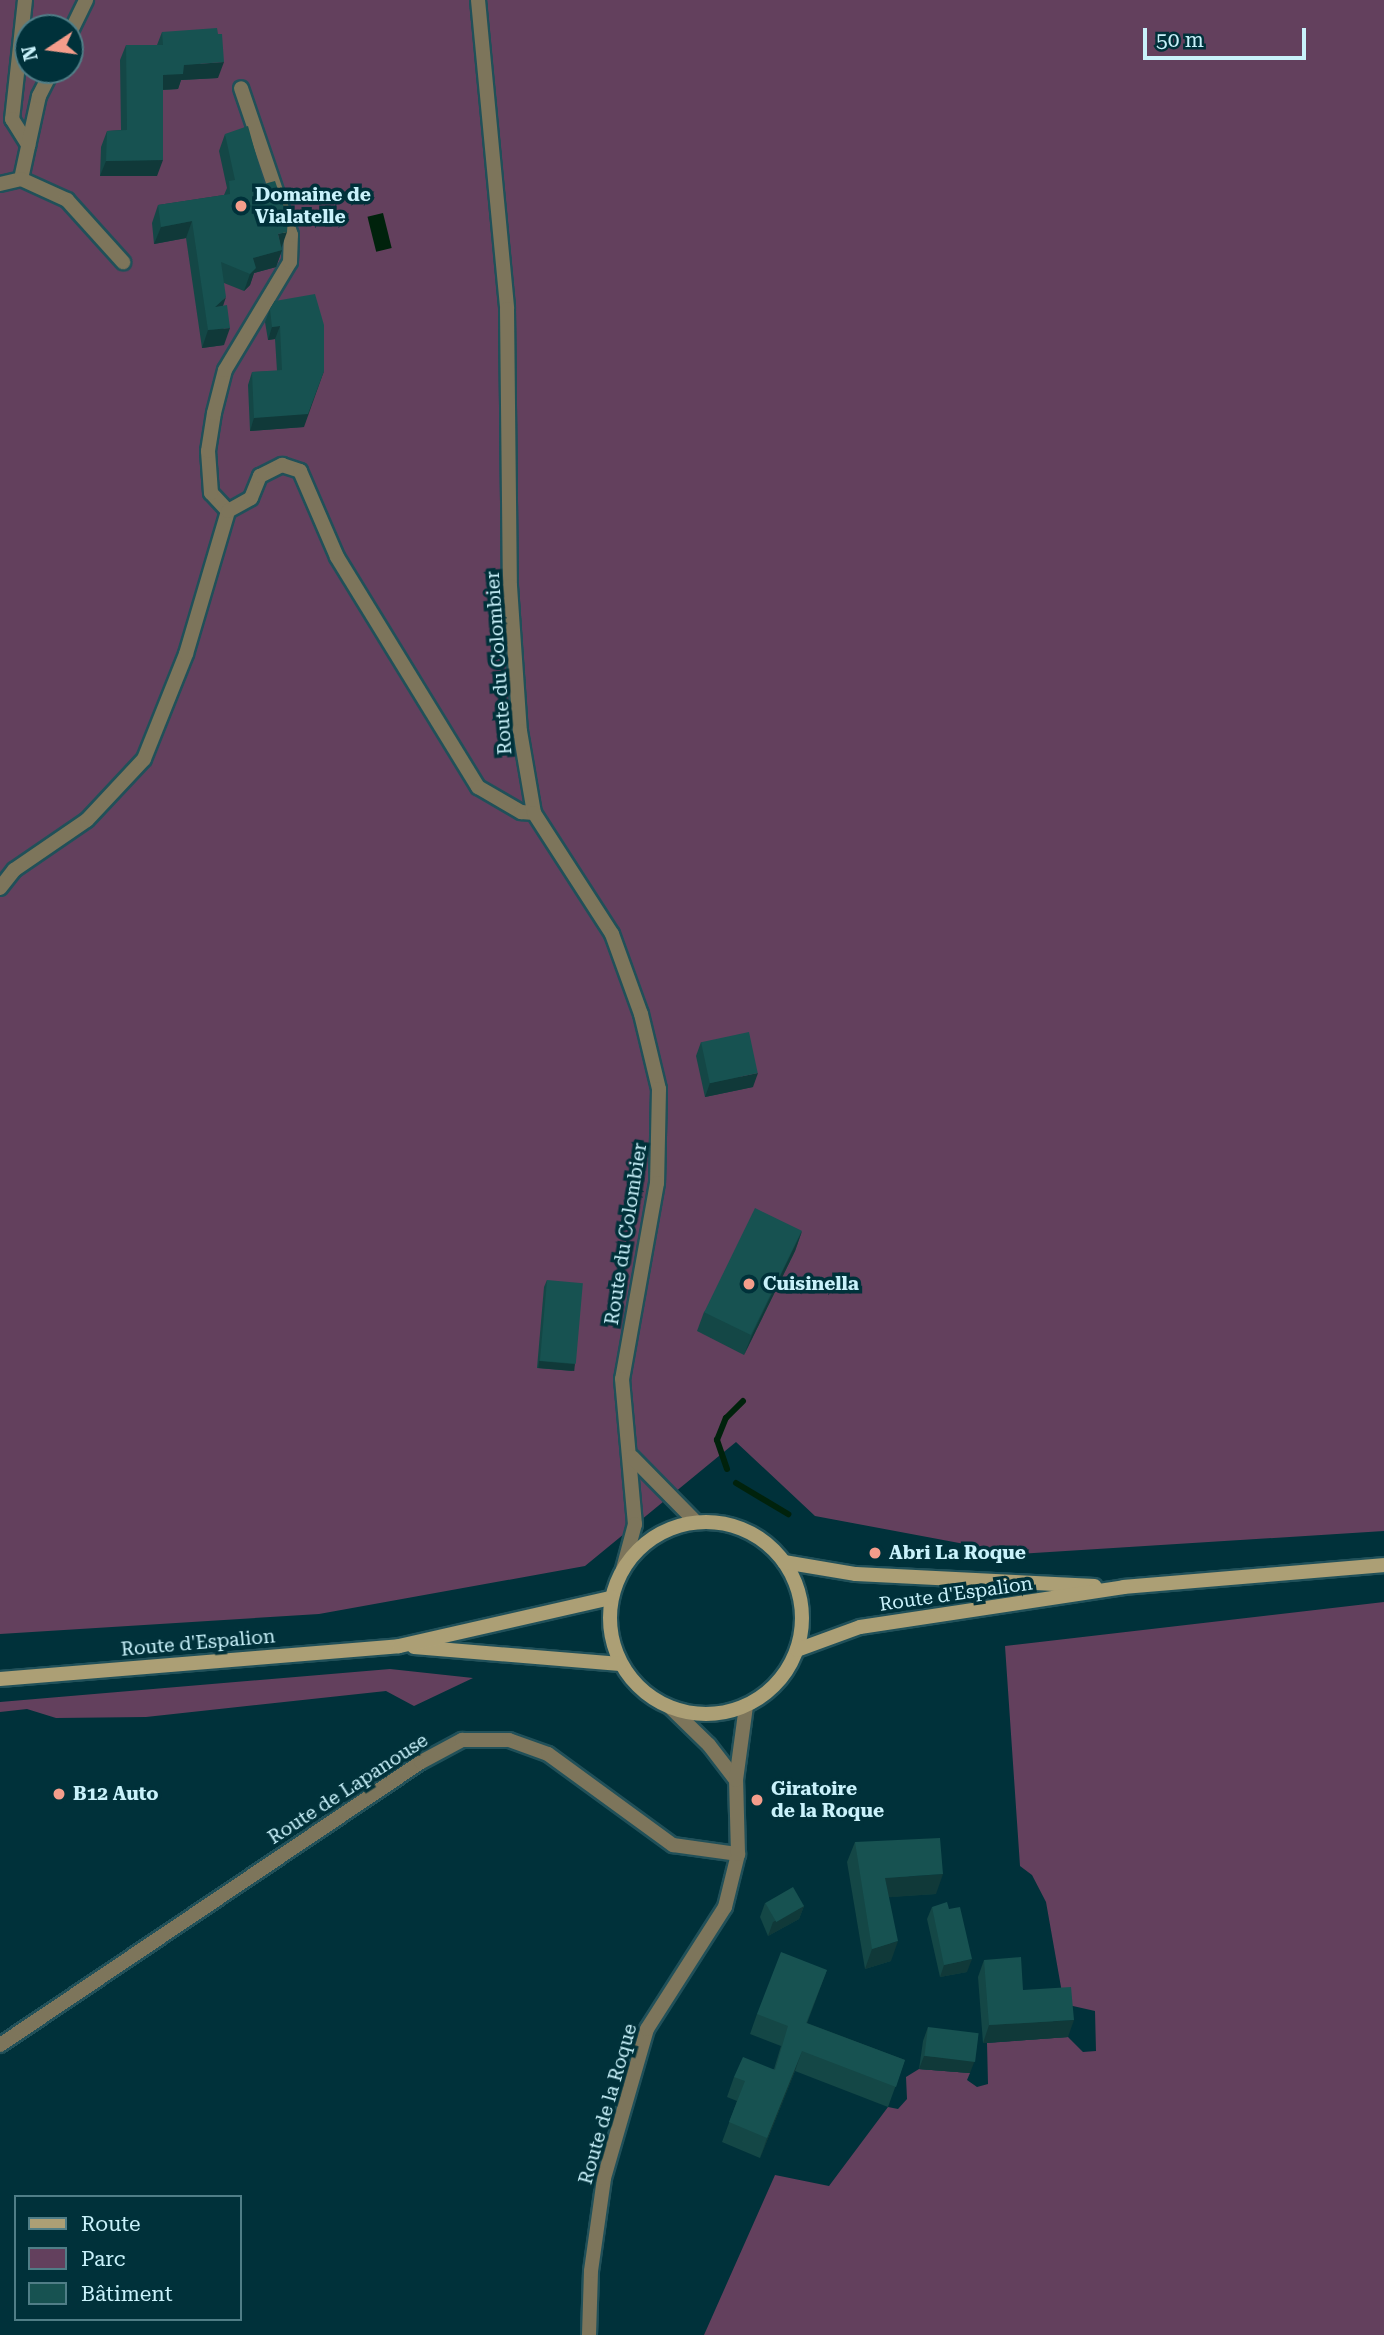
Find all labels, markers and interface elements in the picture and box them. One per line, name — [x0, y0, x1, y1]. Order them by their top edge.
north arrow — [14, 14, 84, 84]
scale bar — [1146, 14, 1309, 58]
text: 50 m — [1156, 28, 1204, 52]
text: N — [17, 44, 43, 63]
place label: Domaine de Vialatelle — [255, 184, 371, 228]
marker: Domaine de Vialatelle — [233, 198, 249, 214]
street label: Route du Colombier — [481, 570, 517, 756]
street label: Route du Colombier — [600, 1141, 652, 1327]
place label: Cuisinella — [763, 1273, 859, 1295]
marker: Cuisinella — [741, 1276, 757, 1292]
place label: Abri La Roque — [889, 1542, 1026, 1564]
marker: Abri La Roque — [867, 1545, 883, 1561]
street label: Route d'Espalion — [878, 1572, 1034, 1616]
street label: Route d'Espalion — [120, 1625, 276, 1661]
street label: Route de Lapanouse — [264, 1729, 432, 1849]
place label: Giratoire de la Roque — [771, 1778, 884, 1822]
place label: B12 Auto — [73, 1783, 158, 1805]
marker: B12 Auto — [51, 1786, 67, 1802]
marker: Giratoire de la Roque — [749, 1792, 765, 1808]
street label: Route de la Roque — [574, 2021, 642, 2187]
legend — [14, 2195, 242, 2321]
text: Route — [81, 2212, 140, 2236]
text: Parc — [81, 2247, 125, 2271]
text: Bâtiment — [81, 2282, 173, 2306]

